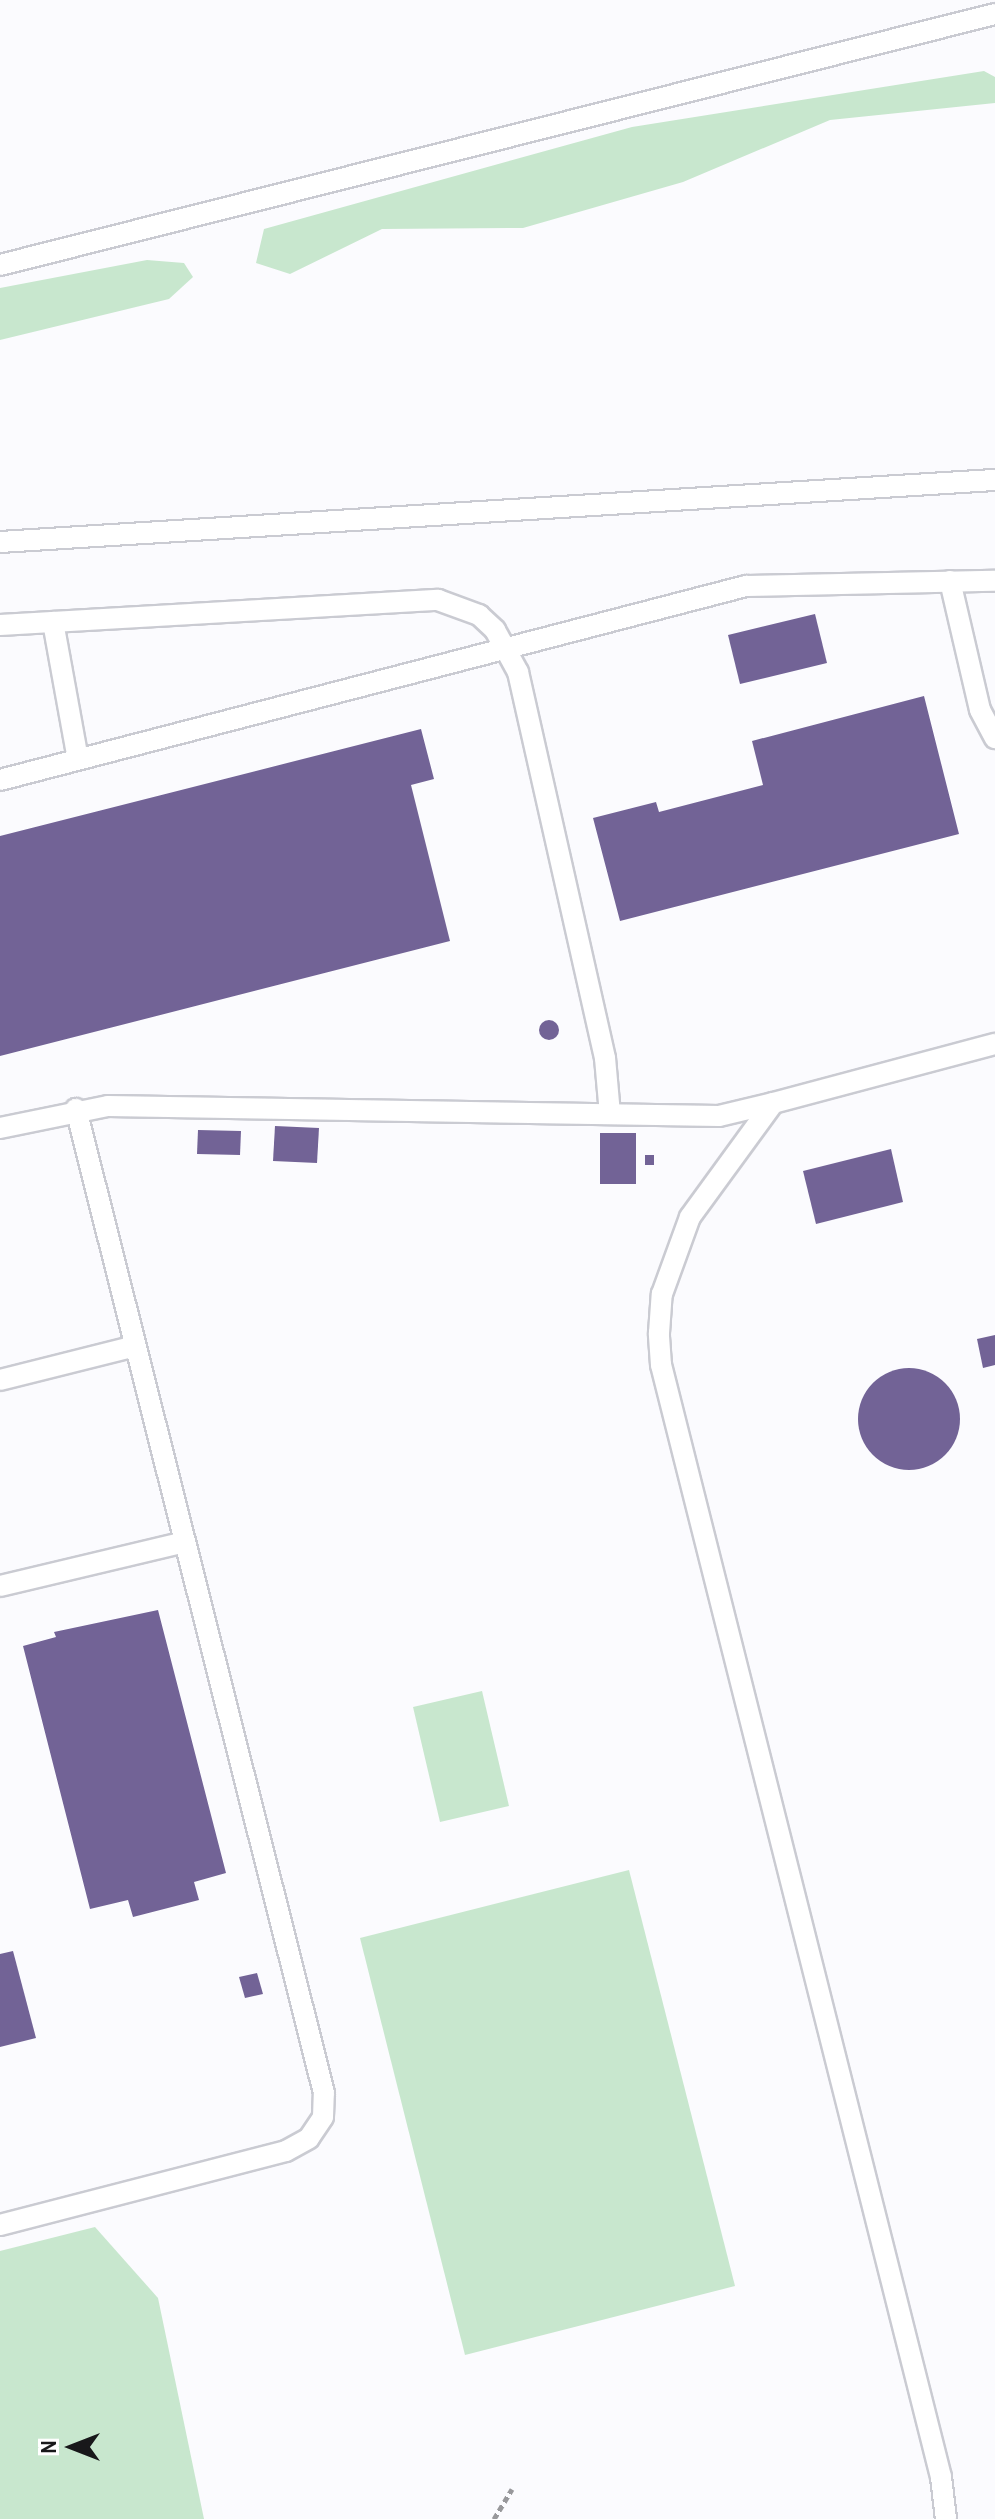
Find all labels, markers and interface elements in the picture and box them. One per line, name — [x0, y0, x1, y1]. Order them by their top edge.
north arrow — [32, 2407, 112, 2487]
text: N — [33, 2440, 63, 2454]

